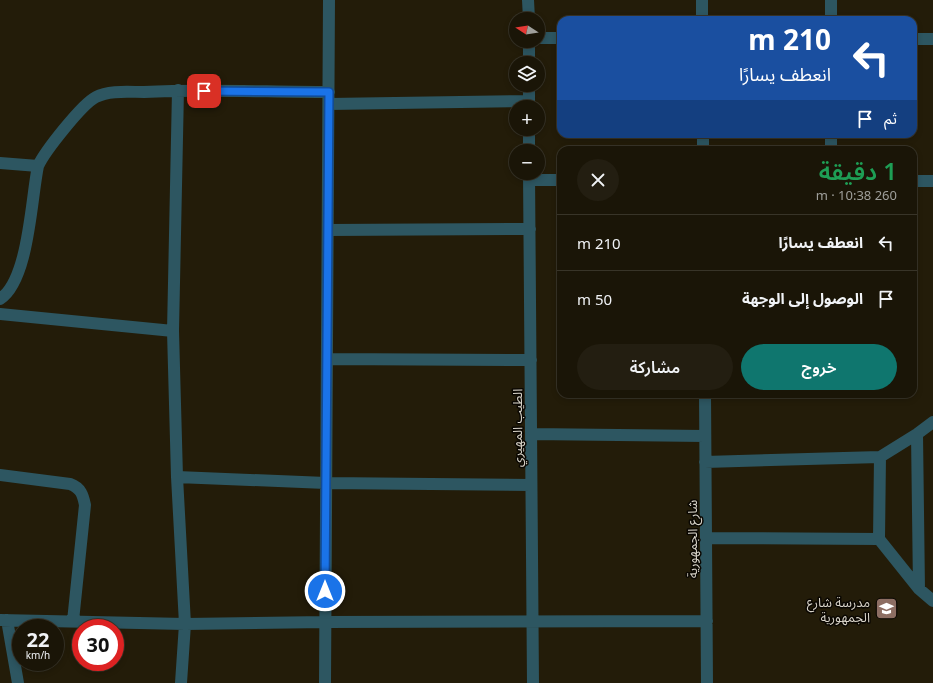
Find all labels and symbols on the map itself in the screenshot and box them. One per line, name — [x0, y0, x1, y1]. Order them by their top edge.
north arrow — [509, 12, 545, 48]
pin — [187, 74, 221, 108]
street label: الطيب المهيري — [508, 389, 528, 467]
street label: شارع الجمهورية — [683, 500, 703, 578]
position arrow — [304, 570, 346, 612]
place label: مدرسة شارع الجمهورية — [807, 593, 870, 626]
school or university icon: مدرسة شارع الجمهورية — [873, 596, 899, 622]
speed limit sign: 30 — [72, 619, 124, 671]

